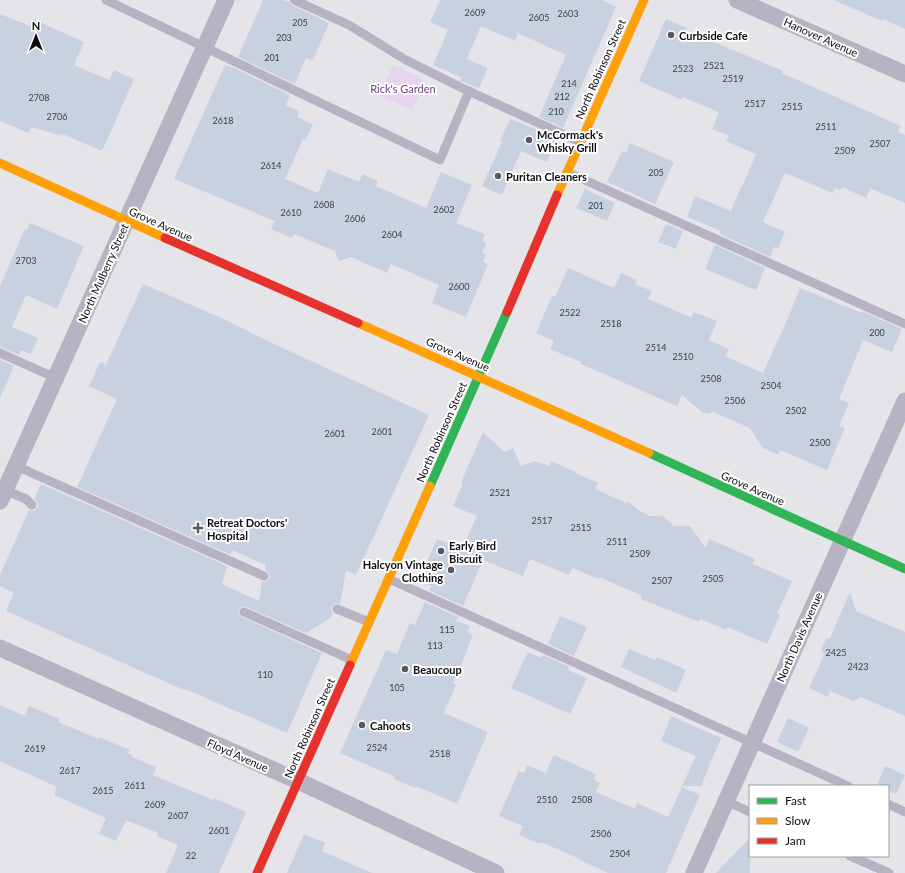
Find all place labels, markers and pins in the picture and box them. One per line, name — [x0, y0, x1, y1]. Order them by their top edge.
place label: Curbside Cafe — [679, 29, 748, 42]
marker: Curbside Cafe — [666, 30, 676, 40]
place label: McCormack's Whisky Grill — [537, 128, 603, 154]
marker: McCormack's Whisky Grill — [524, 135, 534, 145]
place label: Puritan Cleaners — [506, 170, 587, 183]
marker: Puritan Cleaners — [493, 171, 503, 181]
place label: Retreat Doctors' Hospital — [207, 516, 287, 542]
marker: Retreat Doctors' Hospital — [192, 522, 204, 534]
place label: Early Bird Biscuit — [449, 539, 496, 565]
marker: Early Bird Biscuit — [436, 546, 446, 556]
place label: Halcyon Vintage Clothing — [363, 558, 443, 584]
marker: Halcyon Vintage Clothing — [446, 565, 456, 575]
place label: Beaucoup — [413, 663, 462, 676]
marker: Beaucoup — [400, 664, 410, 674]
place label: Cahoots — [370, 719, 411, 732]
marker: Cahoots — [357, 720, 367, 730]

